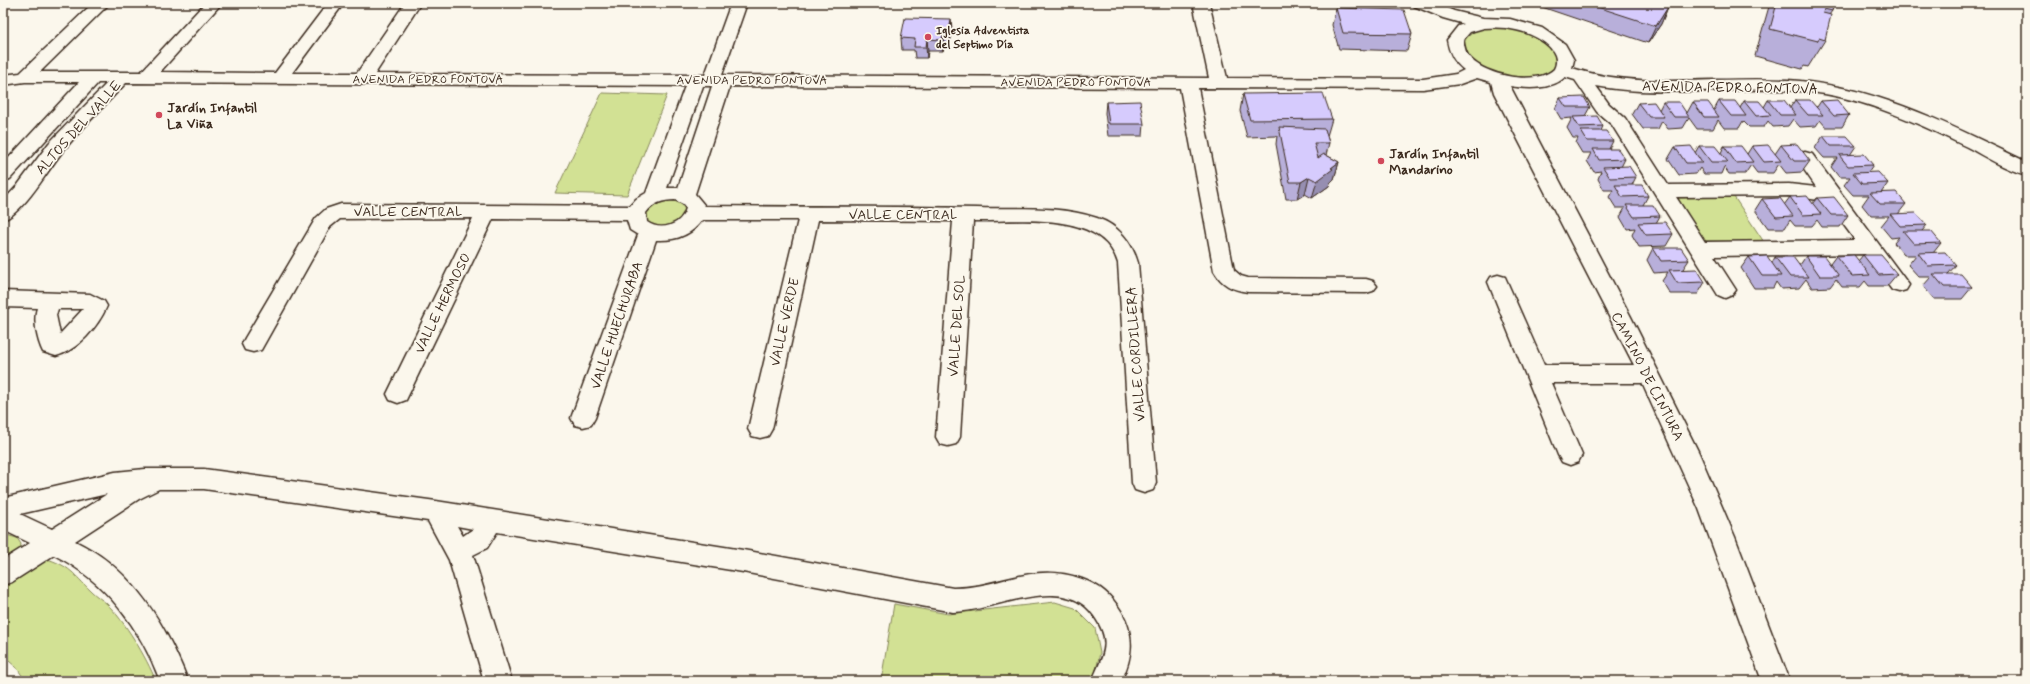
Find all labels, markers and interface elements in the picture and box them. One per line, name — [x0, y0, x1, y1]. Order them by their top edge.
place label: Iglesia Adventista del Septimo Día — [936, 23, 1029, 53]
marker: Iglesia Adventista del Septimo Día — [923, 32, 933, 42]
street label: AVENIDA PEDRO FONTOVA — [353, 72, 503, 88]
street label: AVENIDA PEDRO FONTOVA — [677, 73, 827, 89]
street label: AVENIDA PEDRO FONTOVA — [1001, 75, 1151, 91]
street label: ALTOS DEL VALLE — [32, 77, 126, 178]
street label: AVENIDA PEDRO FONTOVA — [1642, 77, 1818, 99]
place label: Jardín Infantil La Viña — [167, 99, 257, 133]
marker: Jardín Infantil La Viña — [154, 110, 164, 120]
place label: Jardín Infantil Mandarino — [1389, 145, 1479, 179]
marker: Jardín Infantil Mandarino — [1376, 156, 1386, 166]
street label: VALLE CENTRAL — [354, 203, 462, 221]
street label: VALLE CENTRAL — [849, 206, 957, 224]
street label: VALLE HERMOSO — [411, 250, 475, 357]
street label: VALLE HUECHURABA — [587, 259, 647, 392]
street label: VALLE DEL SOL — [944, 274, 970, 377]
street label: VALLE VERDE — [766, 276, 804, 368]
street label: VALLE CORDILLERA — [1122, 286, 1150, 422]
street label: CAMINO DE CINTURA — [1607, 309, 1687, 444]

